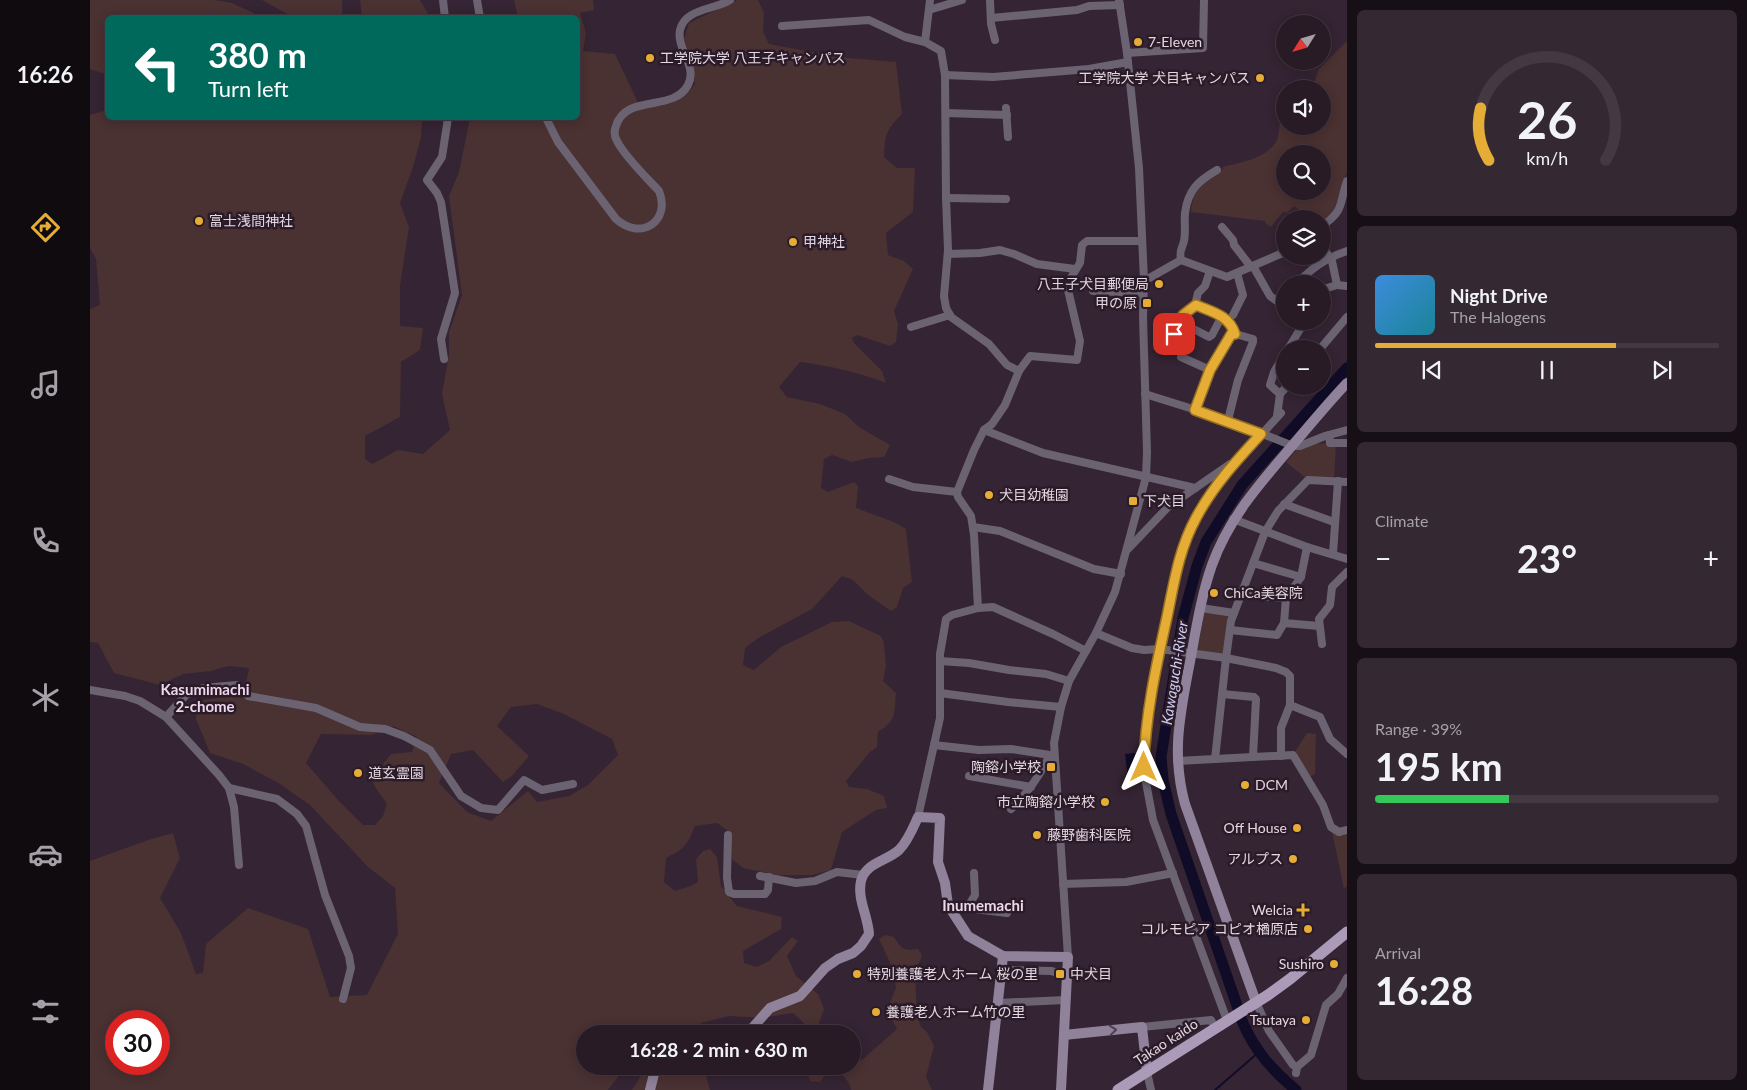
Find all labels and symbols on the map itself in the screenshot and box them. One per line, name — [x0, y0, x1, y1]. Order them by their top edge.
north arrow — [1276, 15, 1331, 70]
place label: 7-Eleven — [1148, 33, 1202, 50]
marker: 7-Eleven — [1132, 36, 1144, 48]
place label: 工学院大学 八王子キャンパス — [660, 49, 846, 66]
marker: 工学院大学 八王子キャンパス — [644, 52, 656, 64]
place label: 工学院大学 犬目キャンパス — [1078, 69, 1250, 86]
marker: 工学院大学 犬目キャンパス — [1254, 72, 1266, 84]
place label: 富士浅間神社 — [209, 212, 293, 229]
marker: 富士浅間神社 — [193, 215, 205, 227]
place label: 甲神社 — [803, 233, 845, 250]
marker: 甲神社 — [787, 236, 799, 248]
place label: 八王子犬目郵便局 — [1037, 275, 1149, 292]
marker: 八王子犬目郵便局 — [1153, 278, 1165, 290]
place label: 甲の原 — [1095, 294, 1137, 311]
marker: 甲の原 — [1141, 297, 1153, 309]
pin — [1153, 313, 1195, 355]
place label: 犬目幼稚園 — [999, 486, 1069, 503]
marker: 犬目幼稚園 — [983, 489, 995, 501]
place label: 下犬目 — [1143, 492, 1185, 509]
marker: 下犬目 — [1127, 495, 1139, 507]
place label: ChiCa美容院 — [1224, 584, 1303, 601]
marker: ChiCa美容院 — [1208, 587, 1220, 599]
water label: Kawaguchi-River — [1157, 619, 1191, 726]
district label: Kasumimachi 2-chome — [161, 680, 250, 715]
position arrow — [1117, 740, 1169, 792]
place label: 陶鎔小学校 — [971, 758, 1041, 775]
marker: 陶鎔小学校 — [1045, 761, 1057, 773]
place label: 道玄霊園 — [368, 764, 424, 781]
marker: 道玄霊園 — [352, 767, 364, 779]
place label: DCM — [1255, 776, 1288, 793]
marker: DCM — [1239, 779, 1251, 791]
place label: 市立陶鎔小学校 — [997, 793, 1095, 810]
marker: 市立陶鎔小学校 — [1099, 796, 1111, 808]
place label: Off House — [1224, 819, 1287, 836]
marker: Off House — [1291, 822, 1303, 834]
place label: 藤野歯科医院 — [1047, 826, 1131, 843]
marker: 藤野歯科医院 — [1031, 829, 1043, 841]
place label: アルプス — [1227, 850, 1283, 867]
marker: アルプス — [1287, 853, 1299, 865]
district label: Inumemachi — [942, 896, 1024, 914]
place label: Welcia — [1252, 901, 1293, 918]
marker: Welcia — [1297, 904, 1309, 916]
place label: コルモピア コピオ楢原店 — [1140, 920, 1298, 937]
marker: コルモピア コピオ楢原店 — [1302, 923, 1314, 935]
place label: Sushiro — [1279, 955, 1324, 972]
marker: Sushiro — [1328, 958, 1340, 970]
place label: 特別養護老人ホーム 桜の里 — [867, 965, 1038, 982]
place label: 中犬目 — [1070, 965, 1112, 982]
marker: 特別養護老人ホーム 桜の里 — [851, 968, 863, 980]
marker: 中犬目 — [1054, 968, 1066, 980]
place label: 養護老人ホーム竹の里 — [886, 1003, 1026, 1020]
marker: 養護老人ホーム竹の里 — [870, 1006, 882, 1018]
speed limit sign: 30 — [105, 1010, 170, 1075]
place label: Tsutaya — [1250, 1011, 1296, 1028]
marker: Tsutaya — [1300, 1014, 1312, 1026]
street label: Takao kaido — [1131, 1015, 1201, 1068]
one-way arrow — [1109, 1025, 1117, 1036]

